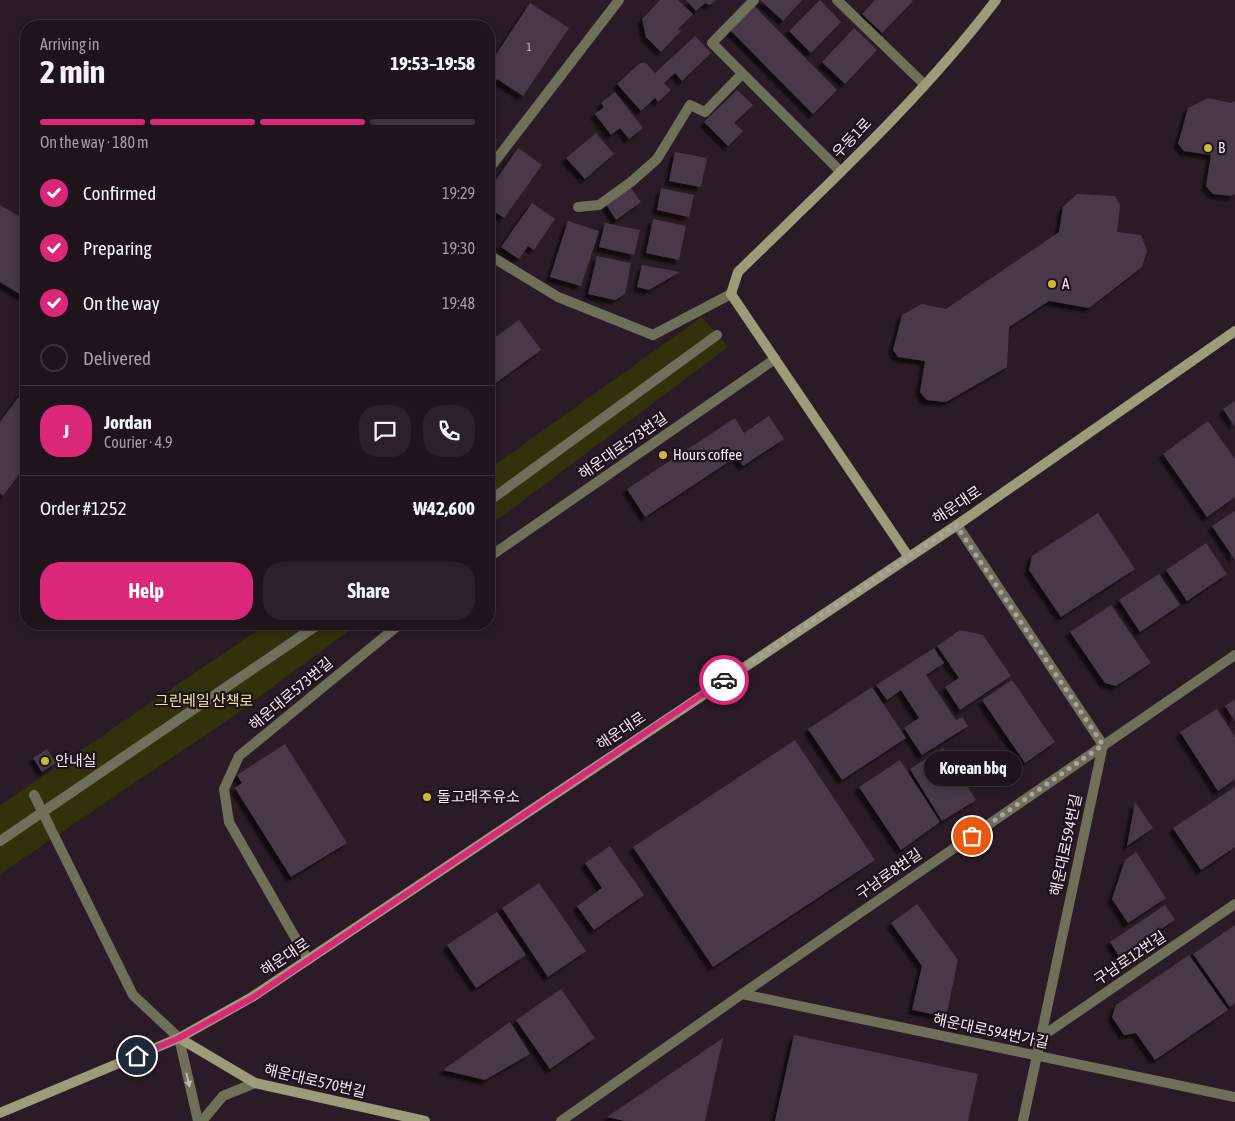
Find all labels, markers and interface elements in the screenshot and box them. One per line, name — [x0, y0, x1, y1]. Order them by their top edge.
text: Arriving in — [40, 35, 100, 53]
house number: 1 — [526, 40, 532, 54]
text: 19:53–19:58 — [390, 52, 475, 74]
text: 2 min — [40, 53, 105, 90]
street label: 우동1로 — [829, 114, 875, 161]
text: On the way · 180 m — [40, 133, 149, 151]
place label: B — [1218, 139, 1225, 156]
marker: B — [1202, 142, 1214, 154]
icon: check — [40, 179, 68, 207]
text: Confirmed — [83, 182, 156, 204]
text: 19:29 — [442, 184, 475, 202]
icon: check — [40, 234, 68, 262]
text: Preparing — [83, 237, 152, 259]
text: 19:30 — [442, 239, 475, 257]
place label: A — [1062, 275, 1070, 292]
marker: A — [1046, 278, 1058, 290]
icon: check — [40, 289, 68, 317]
text: On the way — [83, 292, 160, 314]
text: 19:48 — [442, 294, 475, 312]
text: Delivered — [83, 347, 151, 369]
button: chat — [359, 405, 411, 457]
button: phone — [423, 405, 475, 457]
street label: 해운대로573번길 — [575, 409, 670, 482]
text: Jordan — [104, 411, 152, 433]
text: J — [63, 420, 69, 442]
text: Courier · 4.9 — [104, 433, 173, 451]
place label: Hours coffee — [673, 446, 742, 463]
marker: Hours coffee — [657, 449, 669, 461]
street label: 해운대로 — [929, 482, 984, 527]
text: Order #1252 — [40, 497, 127, 519]
text: ₩42,600 — [413, 497, 475, 519]
button: Help — [40, 562, 253, 620]
button: Share — [263, 562, 475, 620]
street label: 해운대로573번길 — [245, 654, 336, 734]
courier — [699, 655, 749, 705]
icon: car — [710, 666, 738, 694]
park label: 그린레일 산책로 — [155, 692, 253, 709]
street label: 해운대로 — [593, 708, 648, 753]
callout: Korean bbq — [923, 751, 1021, 786]
place label: 안내실 — [55, 752, 96, 769]
marker: 안내실 — [39, 755, 51, 767]
text: Korean bbq — [939, 759, 1007, 777]
place label: 돌고래주유소 — [437, 788, 520, 805]
marker: 돌고래주유소 — [421, 791, 433, 803]
street label: 해운대로594번길 — [1046, 792, 1085, 898]
pin — [951, 815, 993, 857]
icon: bag — [958, 822, 986, 850]
street label: 구남로8번길 — [853, 845, 925, 902]
street label: 구남로12번길 — [1091, 927, 1169, 988]
street label: 해운대로 — [257, 934, 312, 979]
street label: 해운대로594번가길 — [932, 1010, 1050, 1051]
pin — [116, 1035, 158, 1077]
icon: home — [123, 1042, 151, 1070]
street label: 해운대로570번길 — [263, 1061, 368, 1100]
one-way arrow — [184, 1072, 192, 1087]

